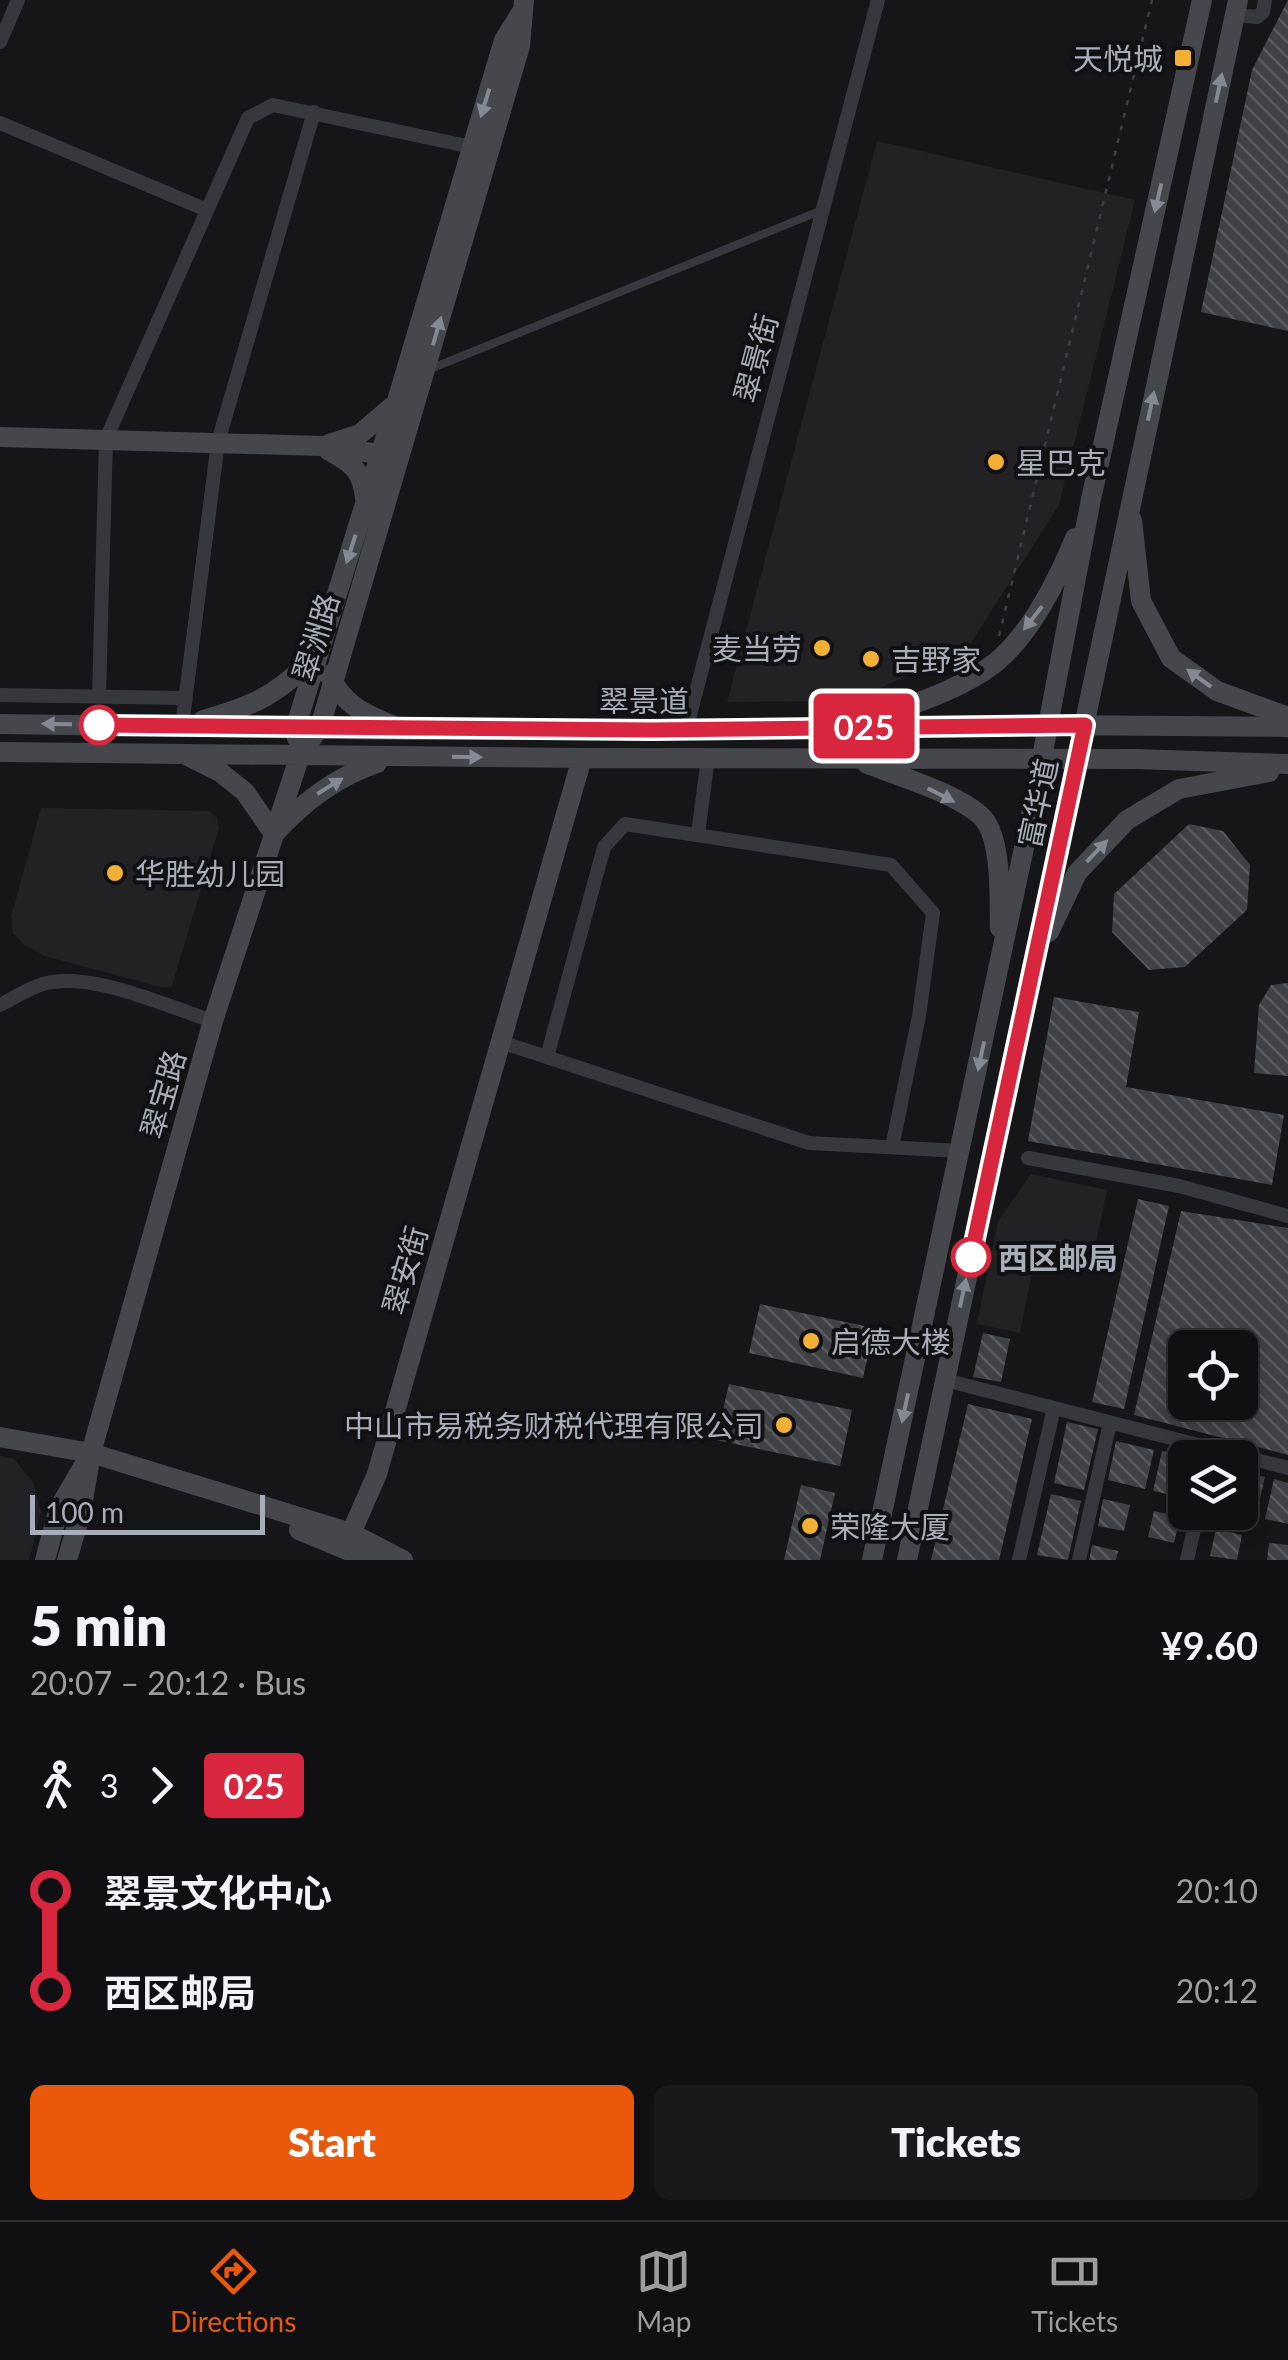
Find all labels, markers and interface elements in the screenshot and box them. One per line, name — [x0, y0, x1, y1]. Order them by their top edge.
place label: 天悦城 — [1073, 40, 1163, 76]
marker: 天悦城 — [1172, 47, 1194, 69]
one-way arrow — [1212, 72, 1228, 103]
one-way arrow — [477, 89, 492, 119]
one-way arrow — [1150, 183, 1166, 214]
street label: 翠景街 — [726, 310, 784, 406]
one-way arrow — [430, 315, 446, 346]
one-way arrow — [1143, 390, 1159, 421]
place label: 星巴克 — [1016, 444, 1106, 480]
marker: 星巴克 — [985, 451, 1007, 473]
one-way arrow — [343, 534, 358, 564]
street label: 翠洲路 — [285, 589, 345, 685]
one-way arrow — [1023, 605, 1044, 630]
place label: 麦当劳 — [712, 630, 802, 666]
marker: 麦当劳 — [811, 637, 833, 659]
place label: 吉野家 — [891, 641, 981, 677]
marker: 吉野家 — [860, 648, 882, 670]
one-way arrow — [1186, 669, 1212, 688]
street label: 翠景道 — [599, 682, 689, 718]
line badge: 025 — [806, 694, 922, 758]
text: 025 — [834, 705, 894, 747]
unlabelled marker — [80, 706, 118, 744]
one-way arrow — [40, 716, 72, 732]
one-way arrow — [452, 749, 484, 765]
street label: 富华道 — [1010, 755, 1064, 851]
one-way arrow — [316, 777, 344, 795]
one-way arrow — [927, 786, 956, 803]
one-way arrow — [1085, 839, 1108, 863]
place label: 华胜幼儿园 — [135, 855, 285, 891]
marker: 华胜幼儿园 — [104, 862, 126, 884]
one-way arrow — [972, 1041, 988, 1072]
street label: 翠宝路 — [132, 1046, 192, 1142]
street label: 翠安街 — [374, 1222, 434, 1318]
marker: 西区邮局 — [952, 1238, 990, 1276]
place label: 西区邮局 — [998, 1239, 1118, 1275]
one-way arrow — [956, 1278, 972, 1309]
place label: 启德大楼 — [831, 1323, 951, 1359]
marker: 启德大楼 — [800, 1330, 822, 1352]
map controls — [1168, 1330, 1258, 1530]
button: locate — [1168, 1330, 1258, 1420]
one-way arrow — [897, 1393, 913, 1424]
place label: 中山市易税务财税代理有限公司 — [344, 1407, 764, 1443]
marker: 中山市易税务财税代理有限公司 — [773, 1414, 795, 1436]
button: layers — [1168, 1440, 1258, 1530]
scale bar — [30, 1490, 265, 1534]
text: 100 m — [45, 1495, 124, 1529]
place label: 荣隆大厦 — [830, 1508, 950, 1544]
marker: 荣隆大厦 — [799, 1515, 821, 1537]
text: 5 min — [30, 1592, 167, 1658]
text: ¥9.60 — [1161, 1622, 1258, 1668]
text: 20:07 – 20:12 · Bus — [30, 1663, 306, 1702]
icon: walk — [30, 1758, 85, 1813]
icon: forward — [134, 1758, 189, 1813]
text: 025 — [224, 1764, 284, 1806]
text: 3 — [100, 1766, 119, 1805]
text: 翠景文化中心 — [104, 1869, 332, 1915]
text: 20:10 — [1176, 1871, 1258, 1910]
text: 西区邮局 — [104, 1969, 256, 2015]
text: 20:12 — [1176, 1971, 1258, 2010]
button: Start — [30, 2085, 634, 2200]
button: Tickets — [654, 2085, 1258, 2200]
tab: Directions — [170, 2244, 296, 2338]
tab: Map — [636, 2244, 691, 2338]
tab: Tickets — [1031, 2244, 1118, 2338]

